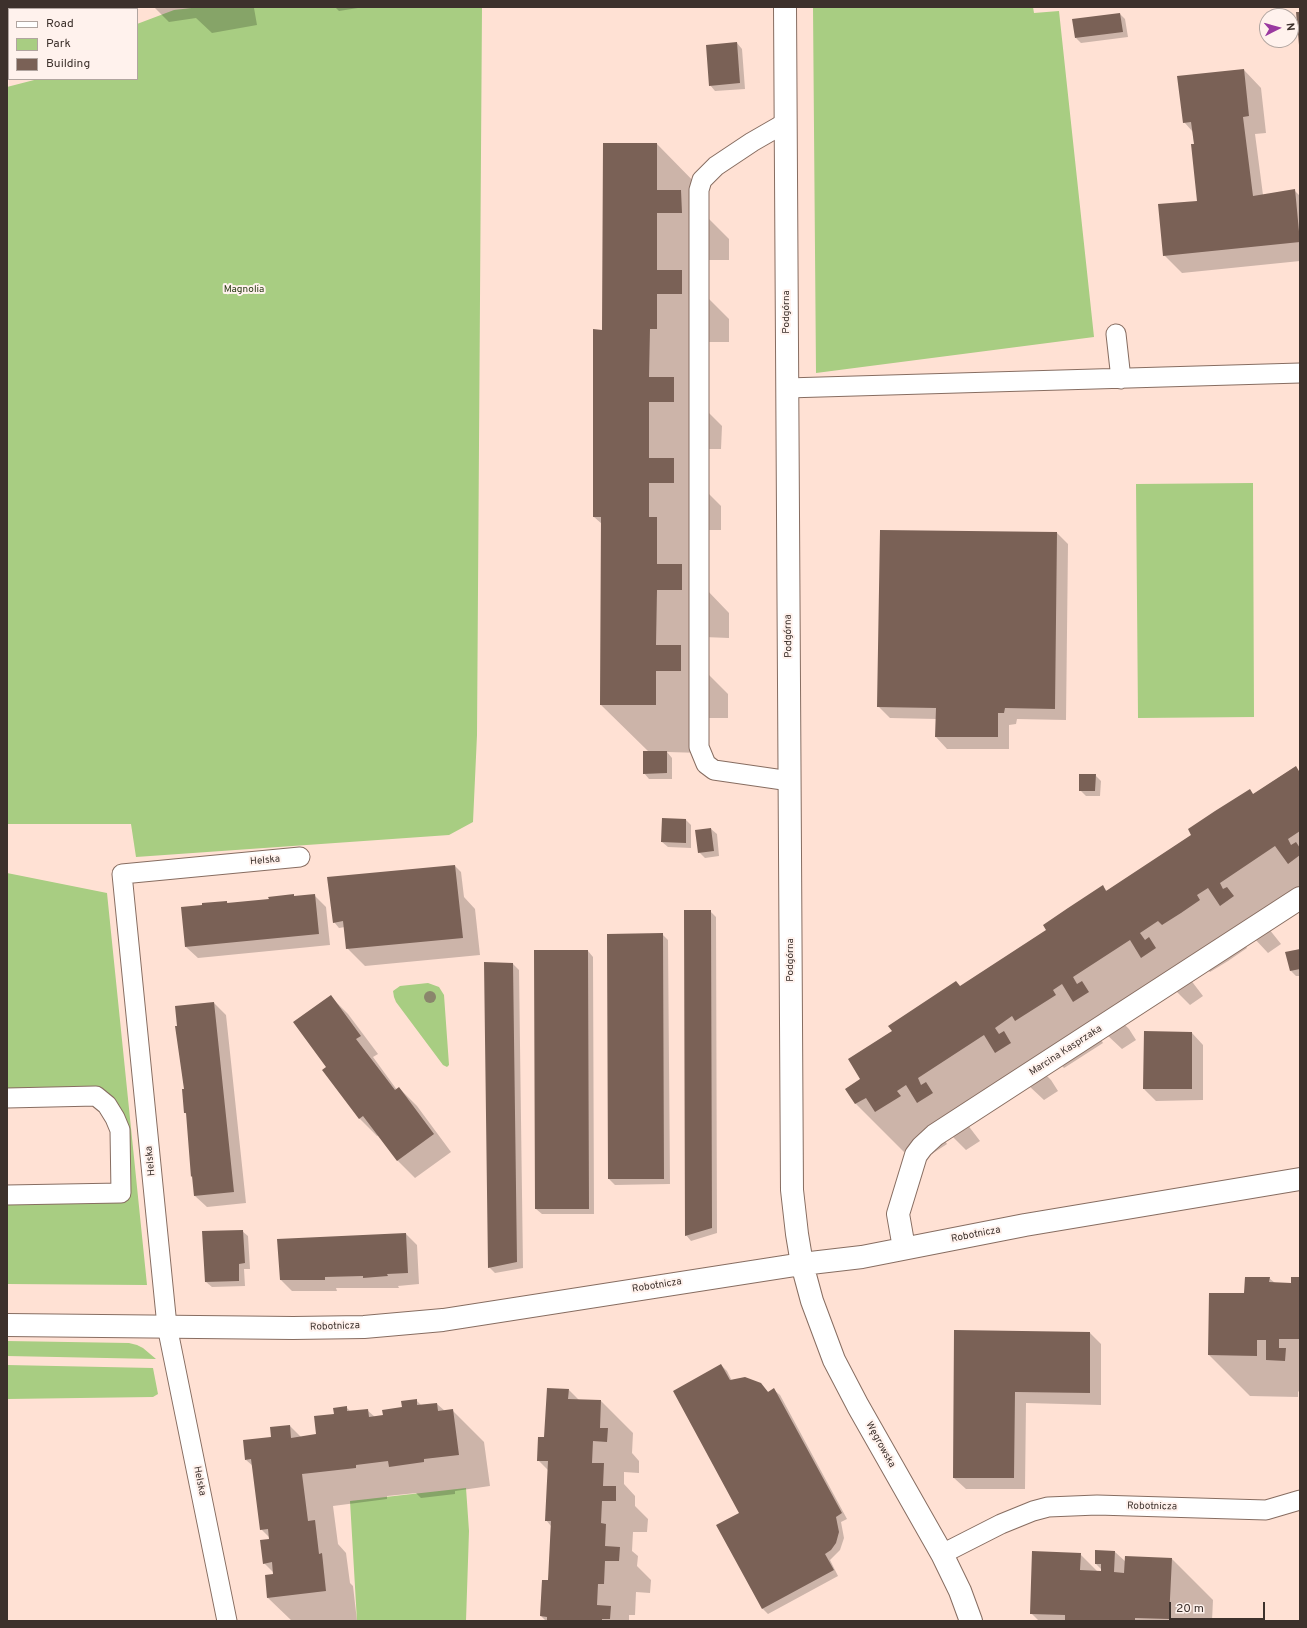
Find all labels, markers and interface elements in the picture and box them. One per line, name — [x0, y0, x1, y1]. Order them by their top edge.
legend — [8, 8, 138, 80]
north arrow — [1259, 8, 1299, 48]
text: Road — [46, 16, 74, 32]
text: N — [1283, 22, 1297, 32]
text: Park — [46, 36, 71, 52]
text: Building — [46, 56, 90, 72]
park label: Magnolia — [224, 284, 264, 296]
street label: Podgórna — [781, 290, 793, 334]
street label: Podgórna — [783, 614, 795, 658]
street label: Helska — [250, 854, 280, 868]
street label: Podgórna — [785, 938, 797, 982]
street label: Marcina Kasprzaka — [1027, 1023, 1105, 1079]
street label: Helska — [143, 1145, 159, 1177]
street label: Robotnicza — [950, 1224, 1002, 1246]
street label: Robotnicza — [631, 1276, 683, 1296]
street label: Robotnicza — [310, 1320, 360, 1334]
street label: Węgrowska — [862, 1420, 898, 1470]
street label: Helska — [190, 1465, 208, 1497]
street label: Robotnicza — [1127, 1501, 1177, 1513]
scale bar — [1171, 1594, 1267, 1620]
text: 20 m — [1176, 1601, 1204, 1617]

